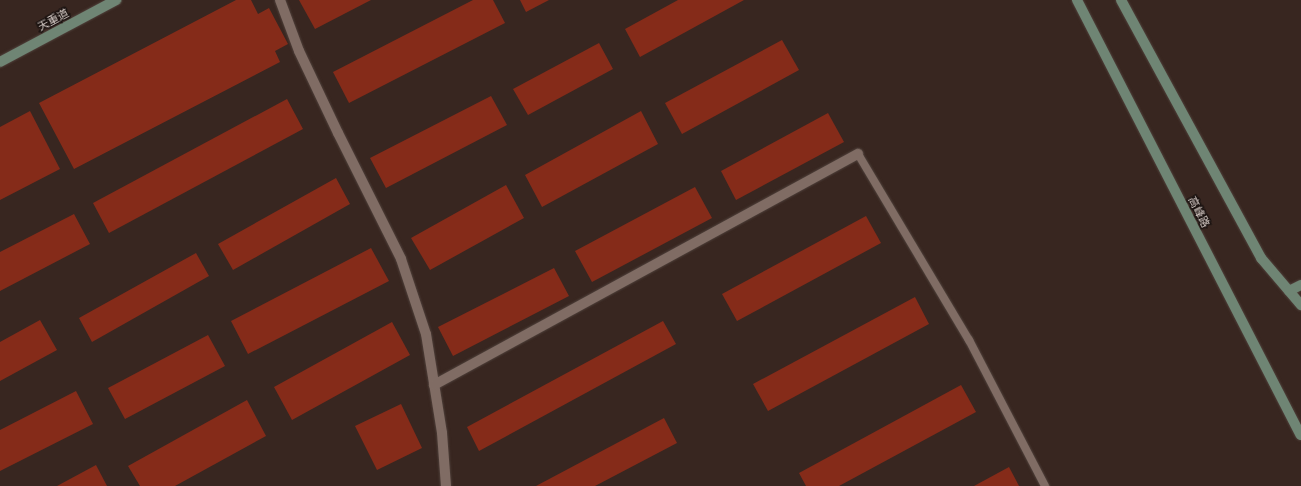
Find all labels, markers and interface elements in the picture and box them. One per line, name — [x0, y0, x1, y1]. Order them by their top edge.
street label: 天重道 — [35, 6, 71, 34]
street label: 高峰路 — [1186, 194, 1212, 230]

